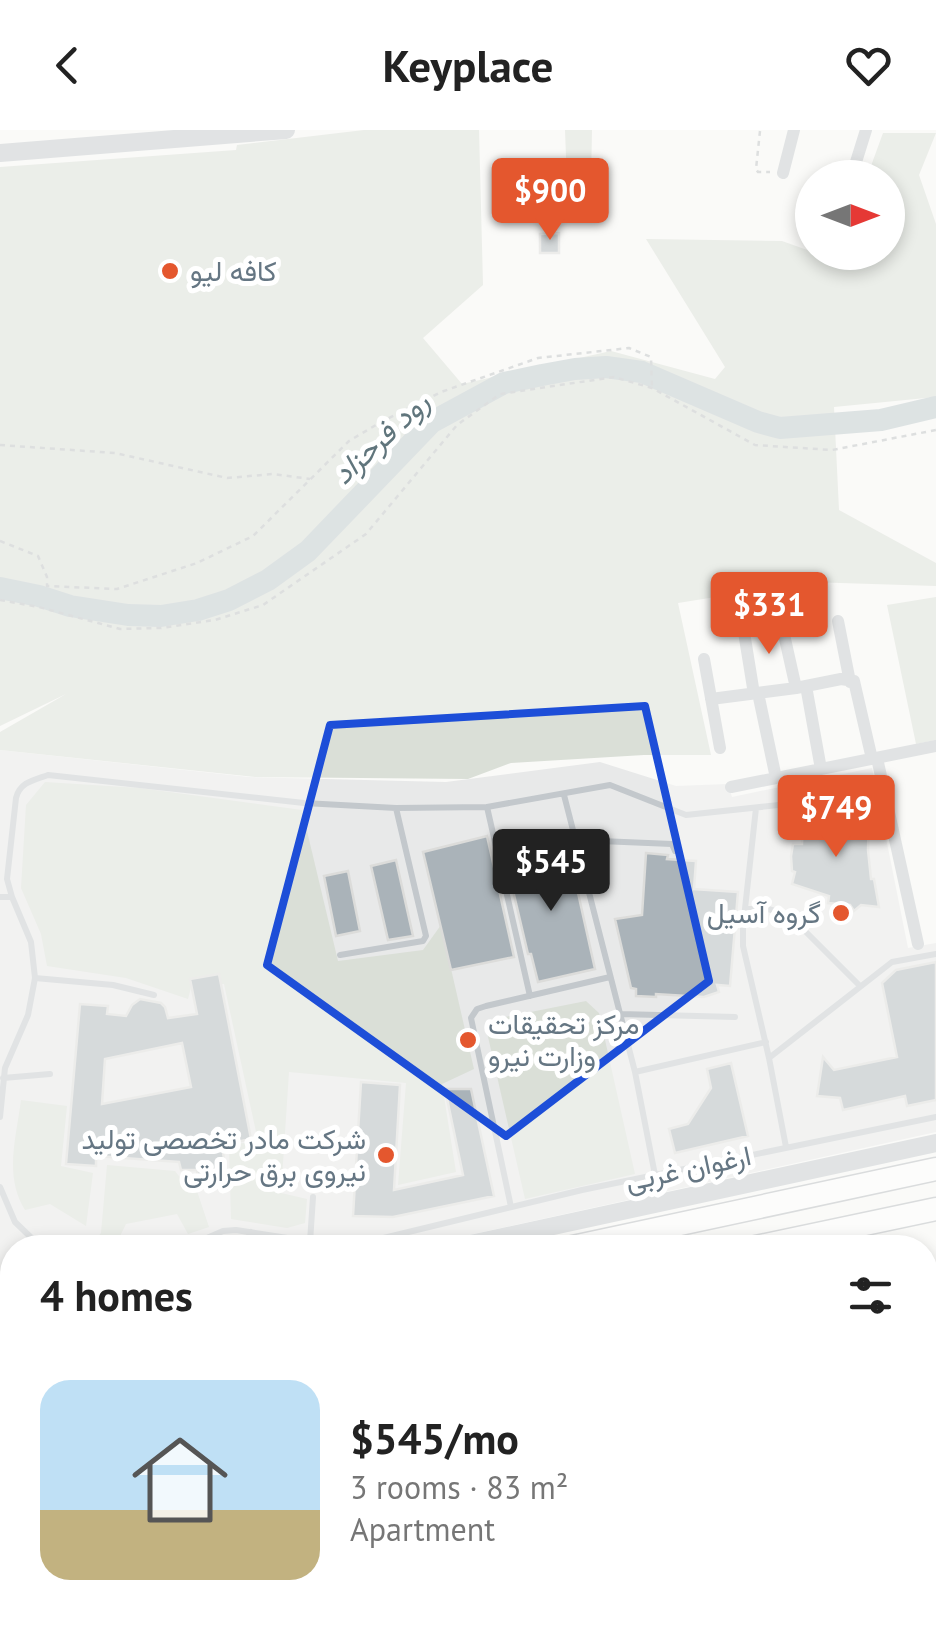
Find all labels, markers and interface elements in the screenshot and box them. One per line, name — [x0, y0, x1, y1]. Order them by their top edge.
text: Keyplace — [383, 36, 553, 94]
icon: back — [40, 38, 95, 93]
icon: heart — [841, 38, 896, 93]
pin: $900 — [491, 158, 609, 243]
north arrow — [795, 160, 905, 270]
map controls — [795, 160, 905, 270]
text: $900 — [514, 169, 586, 211]
place label: کافه لیو — [190, 252, 277, 289]
marker: کافه لیو — [159, 260, 181, 282]
water label: رود فرحزاد — [323, 382, 437, 492]
pin: $331 — [710, 572, 828, 657]
text: $331 — [733, 583, 805, 625]
pin: $749 — [777, 775, 895, 860]
text: $749 — [800, 786, 872, 828]
pin: $545 — [492, 829, 610, 914]
text: $545 — [515, 840, 587, 882]
place label: گروه آسیل — [707, 894, 821, 931]
marker: گروه آسیل — [830, 902, 852, 924]
place label: مرکز تحقیقات وزارت نیرو — [488, 1005, 639, 1074]
marker: مرکز تحقیقات وزارت نیرو — [457, 1029, 479, 1051]
place label: شرکت مادر تخصصی تولید نیروی برق حرارتی — [81, 1120, 366, 1189]
street label: ارغوان غربی — [622, 1136, 754, 1199]
marker: شرکت مادر تخصصی تولید نیروی برق حرارتی — [375, 1144, 397, 1166]
text: 4 homes — [40, 1268, 193, 1323]
icon: filters — [843, 1268, 898, 1323]
text: $545/mo — [350, 1411, 519, 1466]
icon: home — [120, 1420, 240, 1540]
text: 3 rooms · 83 m² — [350, 1466, 568, 1508]
text: Apartment — [350, 1508, 495, 1550]

